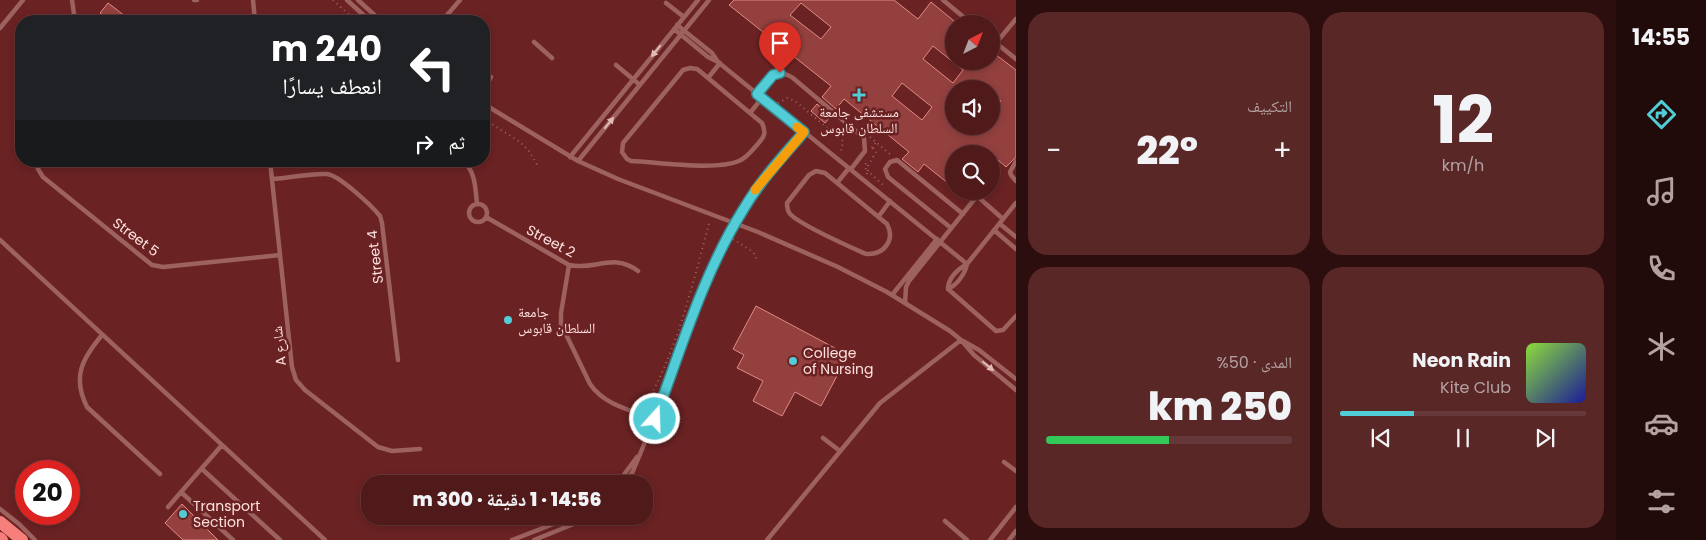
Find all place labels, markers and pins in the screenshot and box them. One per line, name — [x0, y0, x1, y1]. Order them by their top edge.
pin — [759, 22, 801, 73]
marker: مستشفى جامعة السلطان قابوس — [852, 88, 866, 102]
place label: مستشفى جامعة السلطان قابوس — [819, 102, 899, 138]
place label: جامعة السلطان قابوس — [518, 302, 595, 338]
marker: جامعة السلطان قابوس — [502, 314, 514, 326]
place label: College of Nursing — [803, 343, 874, 379]
marker: College of Nursing — [787, 355, 799, 367]
place label: Transport Section — [193, 496, 260, 532]
marker: Transport Section — [177, 508, 189, 520]

